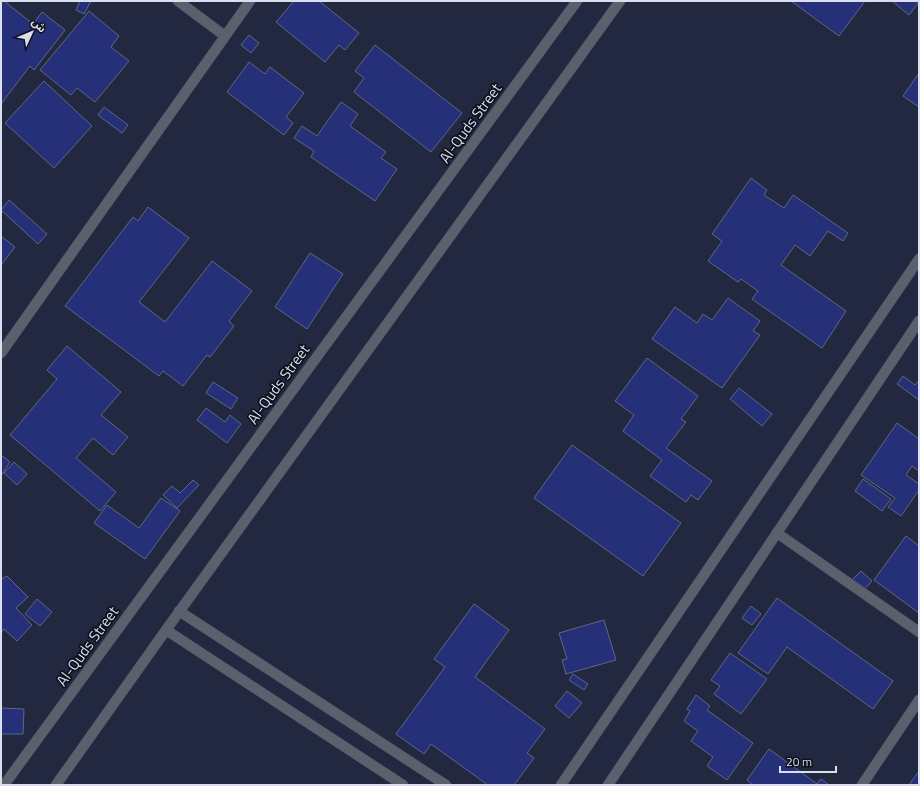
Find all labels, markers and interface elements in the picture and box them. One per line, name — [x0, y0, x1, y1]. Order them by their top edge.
north arrow — [12, 12, 52, 52]
text: ش — [28, 14, 50, 36]
street label: Al-Quds Street — [433, 78, 507, 168]
street label: Al-Quds Street — [241, 339, 315, 429]
street label: Al-Quds Street — [50, 601, 124, 691]
scale bar — [780, 748, 836, 774]
text: 20 m — [786, 752, 812, 771]

